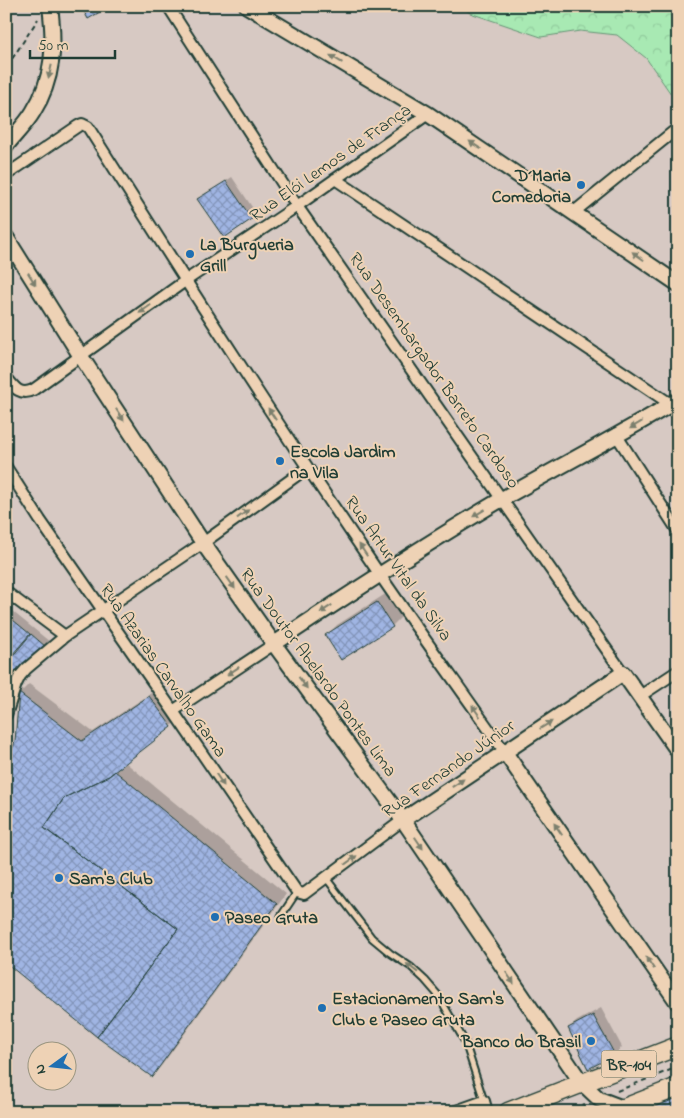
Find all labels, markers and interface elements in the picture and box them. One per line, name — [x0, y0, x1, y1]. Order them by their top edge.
scale bar — [30, 28, 115, 60]
text: 50 m — [38, 35, 69, 57]
one-way arrow — [330, 55, 343, 64]
one-way arrow — [46, 64, 54, 79]
street label: Rua Elói Lemos de França — [245, 98, 417, 229]
one-way arrow — [468, 140, 481, 150]
place label: D´Maria Comedoria — [492, 164, 571, 211]
marker: D´Maria Comedoria — [575, 179, 587, 191]
place label: La Burgueria Grill — [200, 233, 294, 280]
marker: La Burgueria Grill — [184, 248, 196, 260]
street label: Rua Desembargador Barreto Cardoso — [341, 248, 525, 495]
one-way arrow — [631, 251, 645, 261]
one-way arrow — [27, 272, 37, 285]
one-way arrow — [138, 304, 152, 314]
one-way arrow — [268, 408, 277, 421]
one-way arrow — [115, 409, 124, 422]
one-way arrow — [629, 421, 642, 430]
place label: Escola Jardim na Vila — [290, 440, 396, 487]
marker: Escola Jardim na Vila — [274, 455, 286, 467]
street label: Rua Artur Vital da Silva — [337, 491, 457, 647]
one-way arrow — [236, 509, 249, 520]
one-way arrow — [472, 509, 485, 518]
one-way arrow — [358, 543, 367, 556]
street label: Rua Doutor Abelardo Pontes Lima — [233, 563, 402, 783]
one-way arrow — [226, 576, 236, 590]
street label: Rua Azarias Carvalho Gama — [92, 579, 232, 763]
one-way arrow — [320, 604, 333, 614]
one-way arrow — [227, 666, 240, 676]
one-way arrow — [298, 676, 308, 690]
one-way arrow — [471, 704, 481, 718]
street label: Rua Fernando Júnior — [377, 714, 521, 825]
one-way arrow — [539, 720, 552, 729]
one-way arrow — [215, 773, 225, 787]
one-way arrow — [451, 778, 465, 787]
one-way arrow — [553, 822, 563, 836]
one-way arrow — [414, 836, 424, 850]
one-way arrow — [344, 854, 357, 865]
place label: Sam's Club — [69, 867, 153, 893]
marker: Sam's Club — [53, 872, 65, 884]
place label: Paseo Gruta — [225, 906, 318, 932]
marker: Paseo Gruta — [209, 911, 221, 923]
one-way arrow — [645, 956, 655, 970]
one-way arrow — [405, 963, 418, 973]
one-way arrow — [505, 971, 515, 984]
place label: Estacionamento Sam's Club e Paseo Gruta — [332, 987, 504, 1034]
marker: Estacionamento Sam's Club e Paseo Gruta — [316, 1002, 328, 1014]
place label: Banco do Brasil — [461, 1030, 581, 1056]
marker: Banco do Brasil — [585, 1035, 597, 1047]
north arrow — [28, 1040, 78, 1090]
road number: BR-104 — [602, 1050, 656, 1078]
text: N — [30, 1062, 52, 1076]

